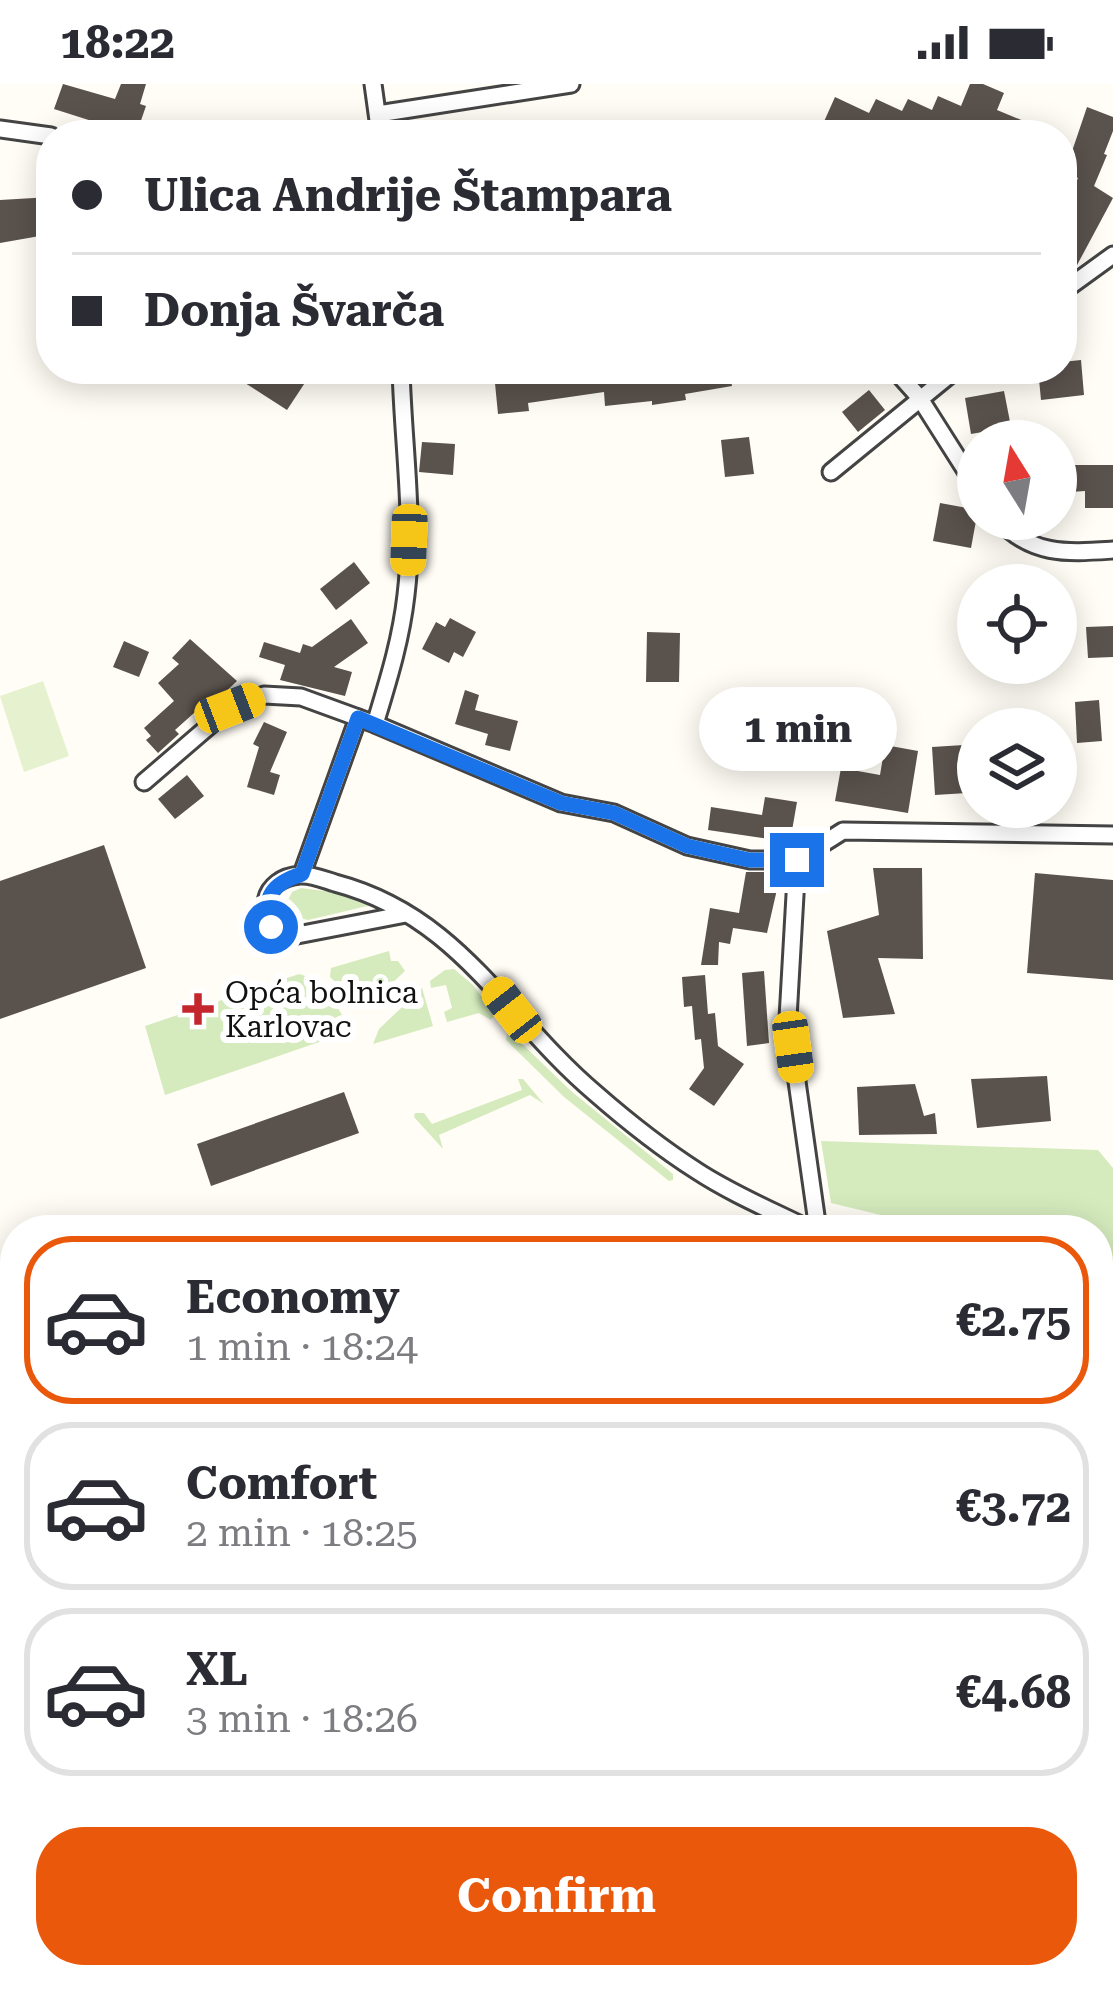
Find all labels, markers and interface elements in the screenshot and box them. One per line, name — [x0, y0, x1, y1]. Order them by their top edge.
text: 18:22 — [60, 16, 175, 69]
text: Ulica Andrije Štampara — [144, 169, 672, 222]
text: Donja Švarča — [144, 284, 444, 337]
north arrow — [957, 420, 1077, 540]
map controls — [957, 420, 1077, 828]
car — [390, 503, 428, 577]
button: locate — [957, 564, 1077, 684]
car — [190, 678, 270, 738]
callout: 1 min — [698, 686, 896, 770]
text: 1 min — [744, 706, 852, 752]
button: layers — [957, 708, 1077, 828]
route end — [770, 833, 824, 887]
route start — [244, 900, 298, 954]
car — [476, 971, 548, 1049]
place label: Opća bolnica Karlovac — [225, 975, 418, 1044]
marker: Opća bolnica Karlovac — [182, 993, 214, 1025]
car — [770, 1009, 816, 1085]
icon: car — [42, 1266, 150, 1374]
text: Economy — [186, 1271, 400, 1324]
text: €2.75 — [956, 1294, 1071, 1347]
text: 1 min · 18:24 — [186, 1324, 418, 1370]
icon: car — [42, 1452, 150, 1560]
text: Comfort — [186, 1457, 377, 1510]
text: €3.72 — [956, 1480, 1071, 1533]
text: 2 min · 18:25 — [186, 1510, 418, 1556]
icon: car — [42, 1638, 150, 1746]
text: XL — [186, 1643, 248, 1696]
text: €4.68 — [956, 1666, 1071, 1719]
text: 3 min · 18:26 — [186, 1696, 418, 1742]
button: Confirm — [36, 1827, 1077, 1965]

